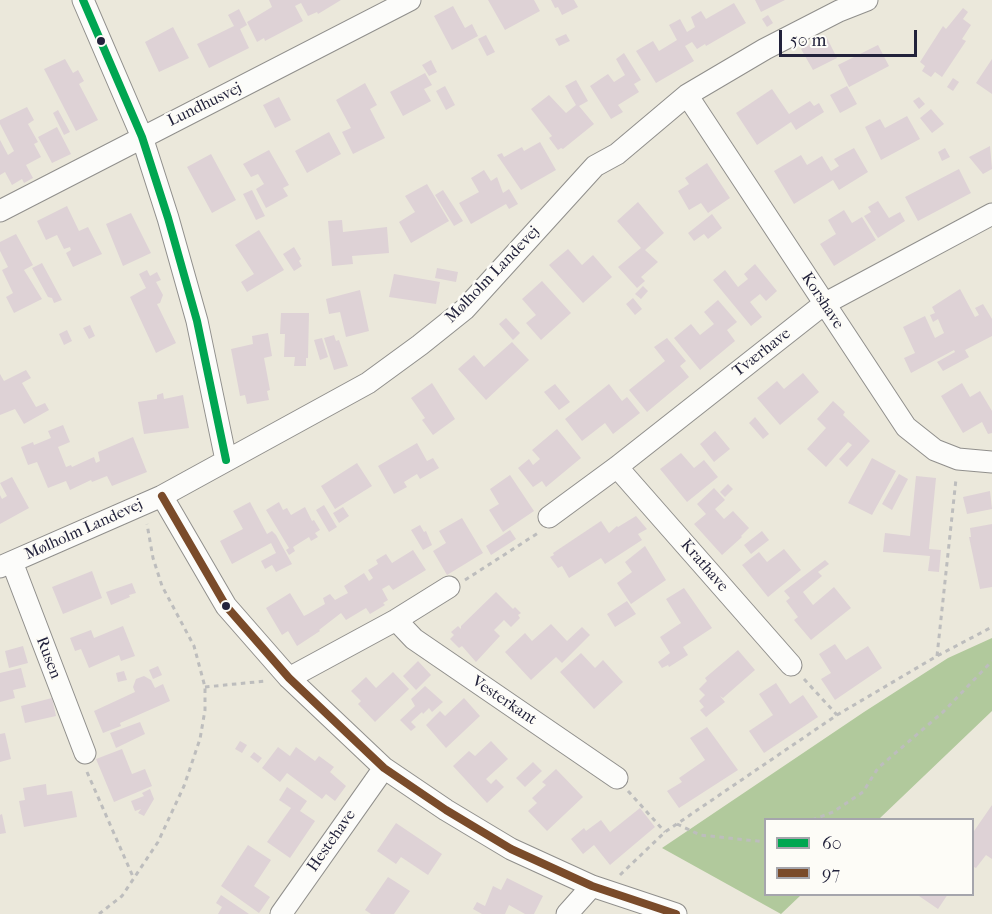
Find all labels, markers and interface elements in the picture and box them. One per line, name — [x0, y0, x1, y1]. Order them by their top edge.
scale bar — [782, 18, 920, 56]
text: 50 m — [790, 30, 826, 51]
unlabelled marker — [95, 35, 107, 47]
street label: Lundhusvej — [165, 79, 245, 131]
street label: Mølholm Landevej — [442, 223, 544, 327]
street label: Korshave — [797, 269, 847, 333]
street label: Tværhave — [729, 324, 795, 382]
street label: Mølholm Landevej — [22, 495, 146, 565]
street label: Krathave — [676, 536, 732, 596]
unlabelled marker — [220, 600, 232, 612]
street label: Rusen — [31, 634, 65, 682]
street label: Vesterkant — [468, 672, 540, 730]
street label: Hestehave — [304, 806, 360, 876]
legend — [764, 818, 974, 896]
text: 60 — [822, 833, 842, 854]
text: 97 — [822, 863, 840, 884]

